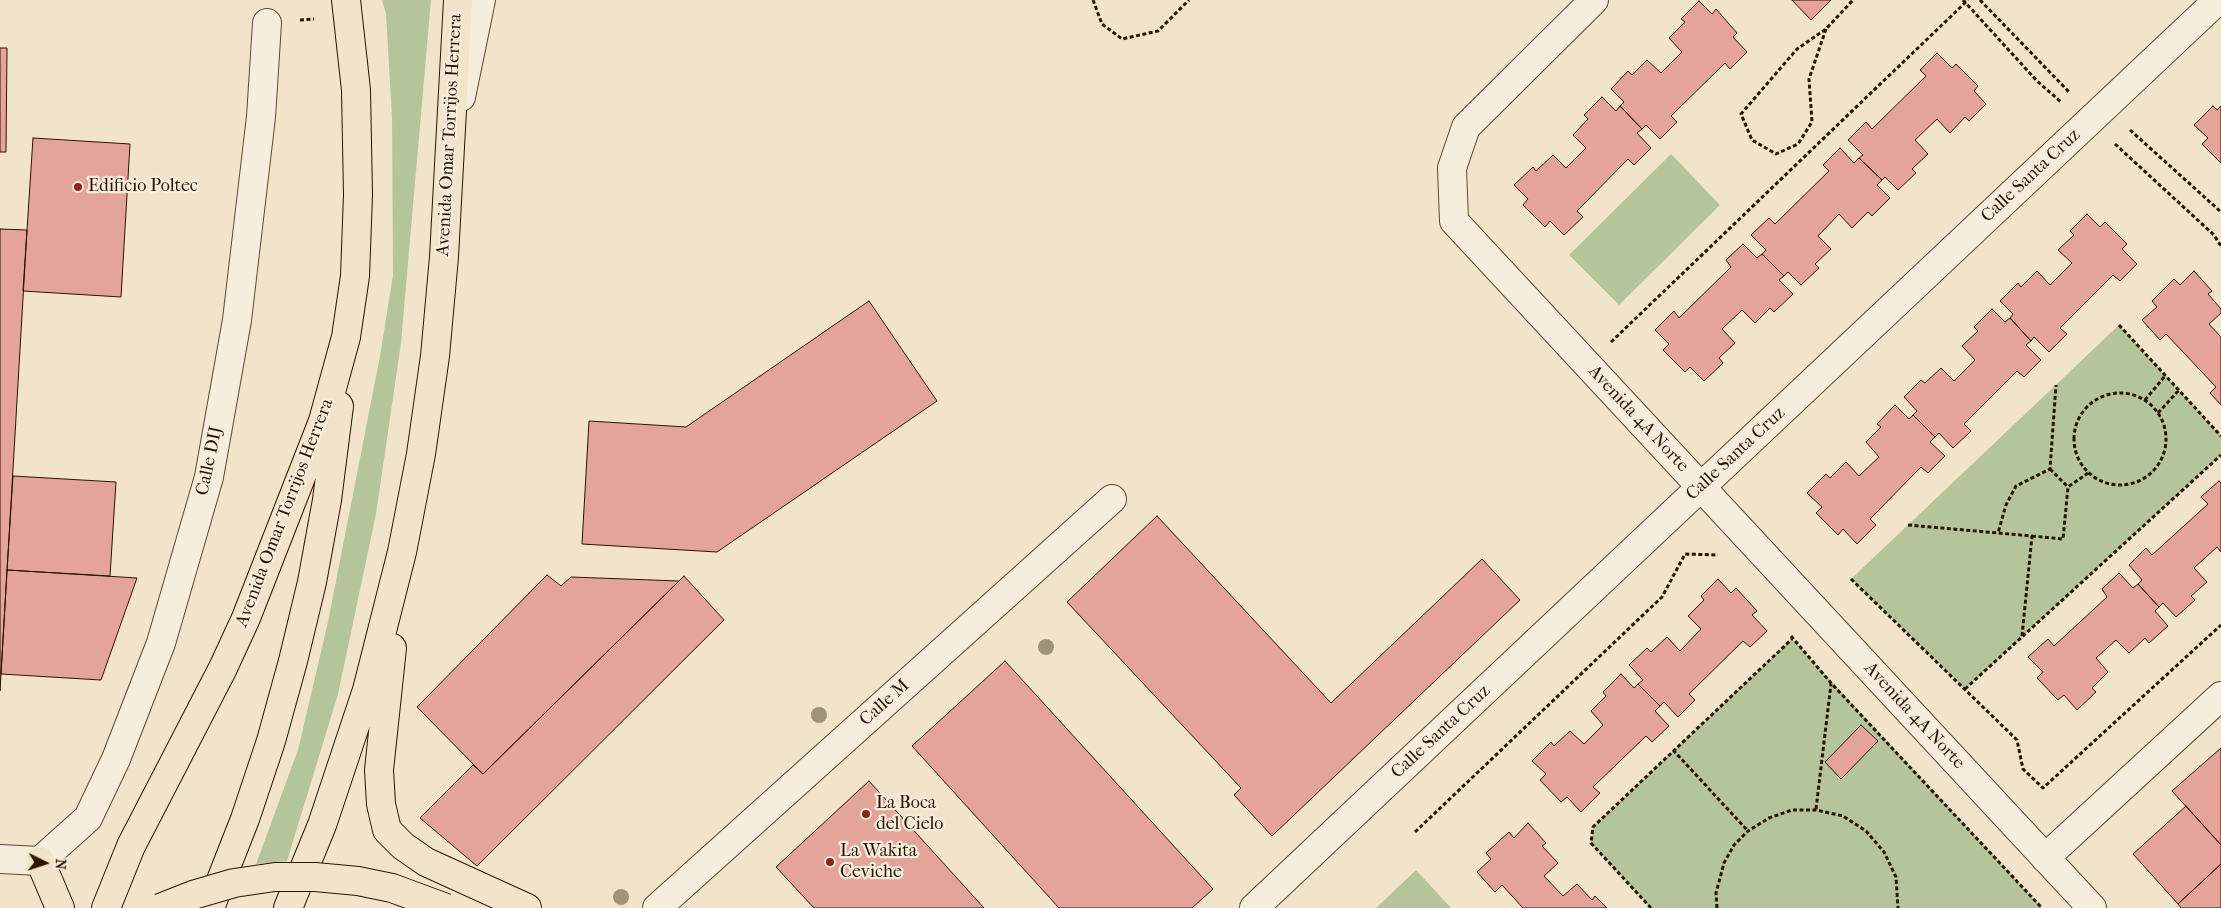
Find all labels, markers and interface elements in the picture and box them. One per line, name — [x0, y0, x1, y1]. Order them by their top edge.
street label: Avenida Omar Torrijos Herrera — [433, 13, 467, 257]
street label: Calle Santa Cruz — [1977, 125, 2085, 227]
place label: Edificio Poltec — [88, 176, 198, 198]
marker: Edificio Poltec — [72, 181, 84, 193]
street label: Avenida 4A Norte — [1583, 361, 1693, 477]
street label: Avenida Omar Torrijos Herrera — [231, 396, 339, 630]
street label: Calle Santa Cruz — [1682, 403, 1790, 505]
street label: Calle DIJ — [192, 424, 228, 498]
street label: Avenida 4A Norte — [1859, 658, 1969, 774]
street label: Calle M — [856, 675, 914, 731]
street label: Calle Santa Cruz — [1387, 681, 1495, 783]
place label: La Boca del Cielo — [876, 793, 943, 836]
marker: La Boca del Cielo — [860, 808, 872, 820]
north arrow — [20, 838, 70, 888]
place label: La Wakita Ceviche — [840, 841, 917, 884]
marker: La Wakita Ceviche — [824, 856, 836, 868]
text: N — [52, 858, 69, 870]

